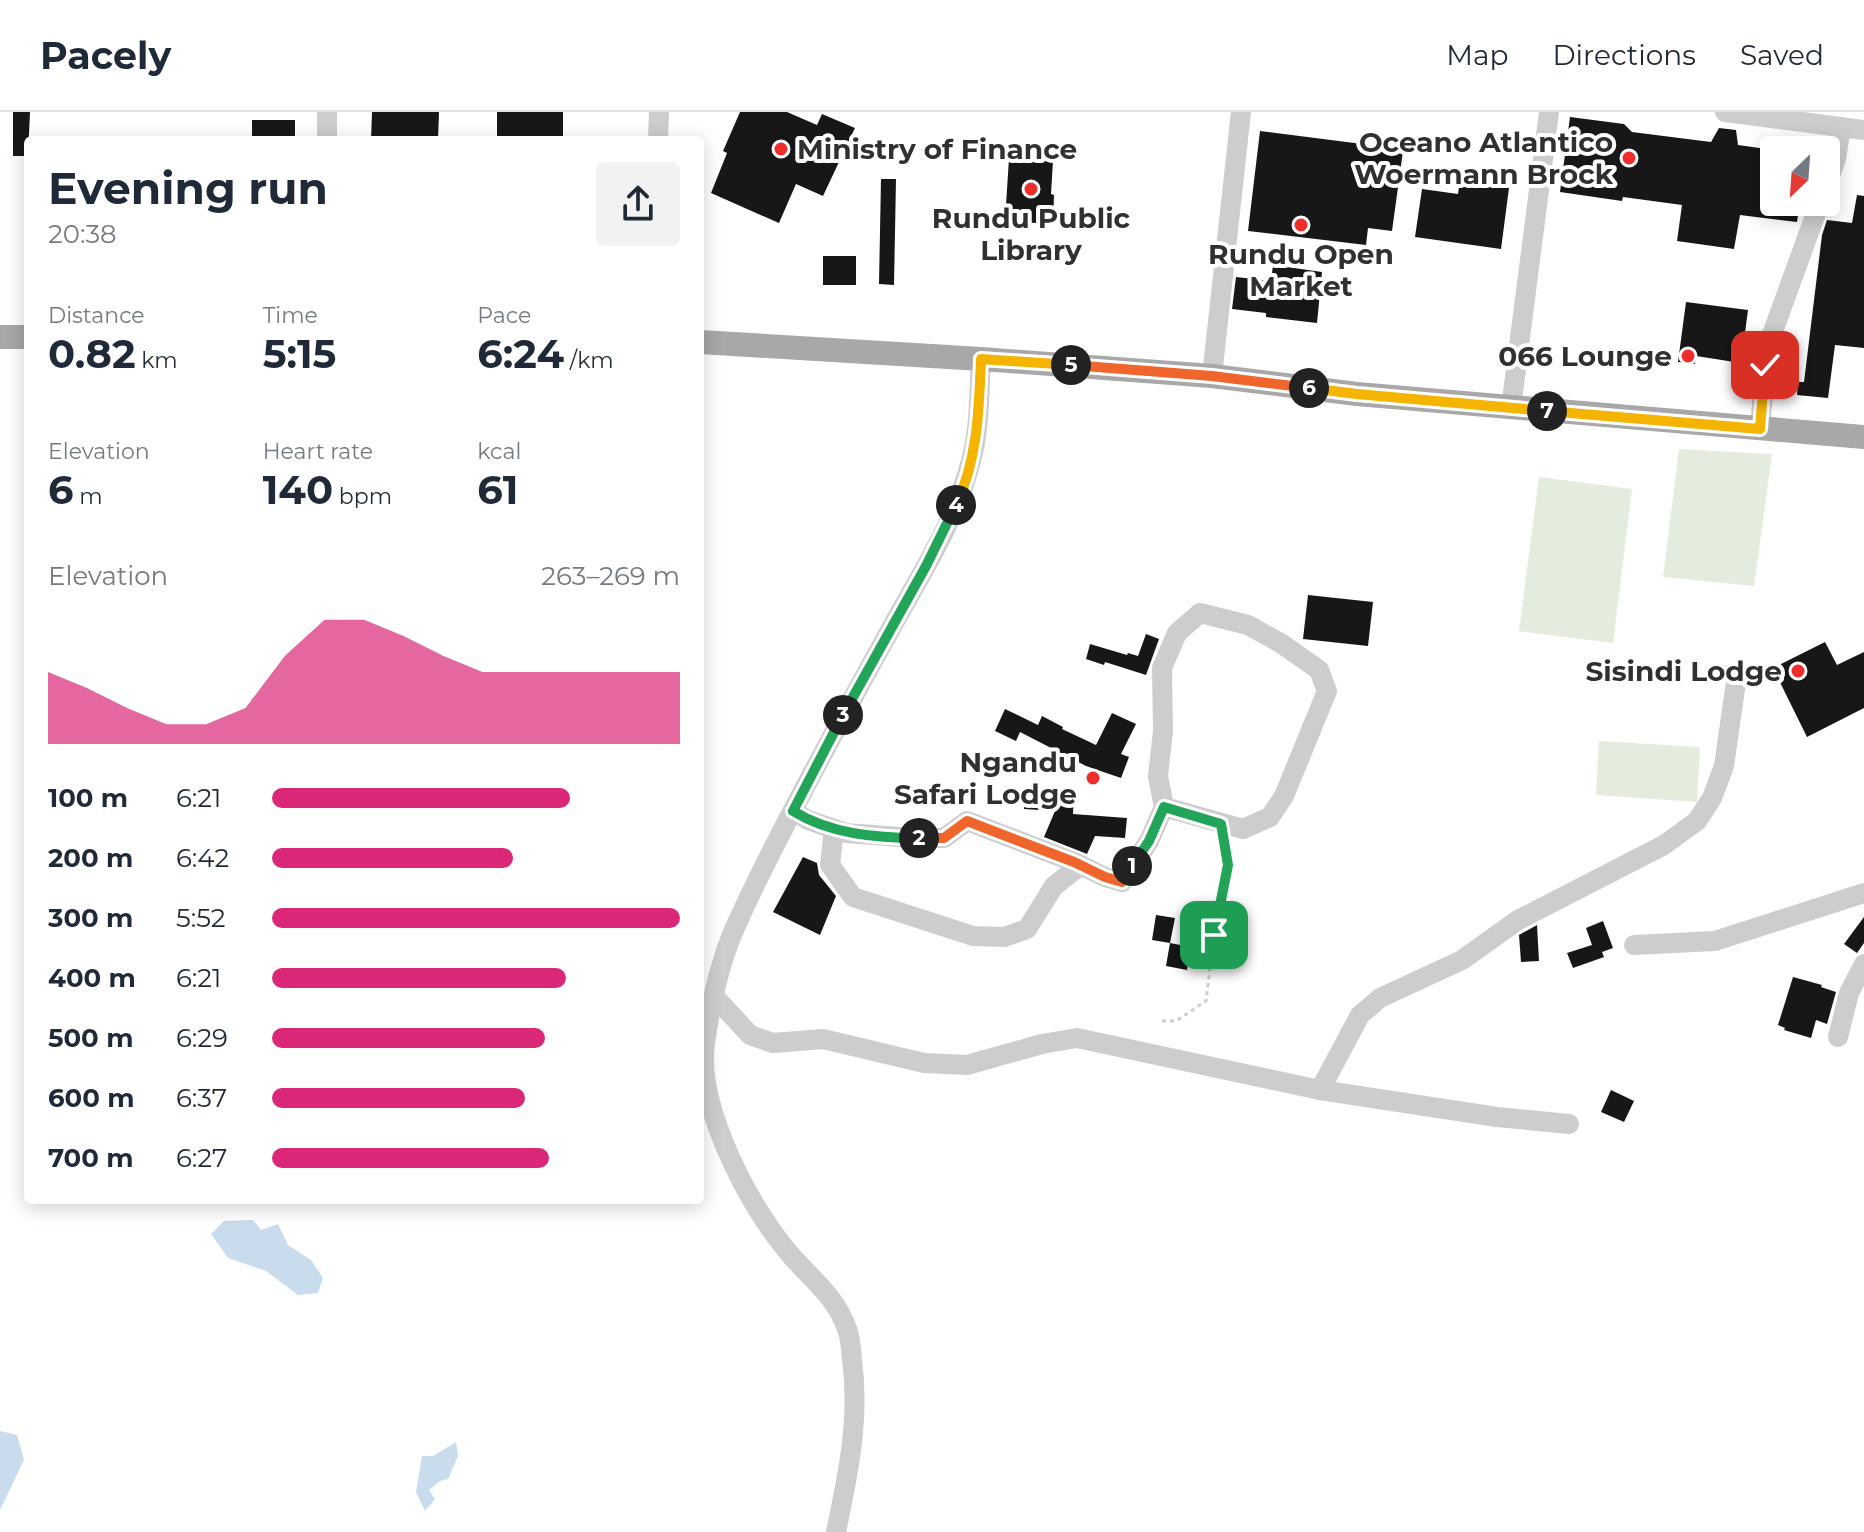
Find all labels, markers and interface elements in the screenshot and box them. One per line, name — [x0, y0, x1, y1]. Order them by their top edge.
text: Pacely — [40, 32, 171, 79]
text: Map — [1446, 38, 1508, 72]
text: Directions — [1552, 38, 1696, 72]
text: Saved — [1740, 38, 1824, 72]
place label: Oceano Atlantico Woermann Brock — [1354, 125, 1614, 191]
place label: Ministry of Finance — [797, 132, 1077, 166]
north arrow — [1760, 136, 1840, 216]
map controls — [1760, 136, 1840, 216]
marker: Ministry of Finance — [772, 140, 790, 158]
marker: Oceano Atlantico Woermann Brock — [1620, 149, 1638, 167]
text: Evening run — [48, 161, 328, 215]
button: share — [596, 162, 680, 246]
marker: Rundu Public Library — [1022, 180, 1040, 198]
place label: Rundu Public Library — [932, 201, 1131, 267]
marker: Rundu Open Market — [1292, 216, 1310, 234]
text: 20:38 — [48, 218, 117, 250]
place label: Rundu Open Market — [1208, 237, 1394, 303]
text: Distance — [48, 302, 145, 329]
text: Time — [263, 302, 318, 329]
text: Pace — [477, 302, 531, 329]
text: 0.82 — [48, 329, 136, 378]
text: 5:15 — [263, 329, 336, 378]
text: 6:24 — [477, 329, 564, 378]
pin — [1731, 331, 1799, 399]
place label: 066 Lounge — [1498, 339, 1672, 373]
icon: check — [1743, 343, 1787, 387]
pin: 5 — [1051, 345, 1091, 385]
text: km — [136, 347, 178, 374]
text: /km — [564, 347, 614, 374]
marker: 066 Lounge — [1679, 347, 1697, 365]
text: 5 — [1064, 351, 1078, 378]
pin: 6 — [1289, 368, 1329, 408]
text: 6 — [1302, 374, 1316, 401]
pin: 7 — [1527, 391, 1567, 431]
text: 7 — [1540, 397, 1554, 424]
text: Elevation — [48, 438, 150, 465]
text: Heart rate — [263, 438, 373, 465]
text: kcal — [477, 438, 521, 465]
text: 6 — [48, 465, 73, 514]
text: 140 — [263, 465, 333, 514]
text: 61 — [477, 465, 519, 514]
text: m — [73, 483, 103, 510]
text: bpm — [333, 483, 392, 510]
pin: 4 — [936, 485, 976, 525]
text: 4 — [948, 491, 964, 518]
text: Elevation — [48, 560, 168, 592]
text: 263–269 m — [541, 560, 680, 592]
place label: Sisindi Lodge — [1585, 654, 1782, 688]
marker: Sisindi Lodge — [1789, 662, 1807, 680]
pin: 3 — [823, 695, 863, 735]
text: 3 — [836, 701, 850, 728]
place label: Ngandu Safari Lodge — [894, 745, 1077, 811]
marker: Ngandu Safari Lodge — [1084, 769, 1102, 787]
text: 100 m — [48, 782, 128, 814]
text: 6:21 — [176, 782, 222, 814]
pin: 2 — [899, 818, 939, 858]
text: 2 — [913, 824, 925, 851]
text: 200 m — [48, 842, 133, 874]
text: 6:42 — [176, 842, 229, 874]
pin: 1 — [1112, 846, 1152, 886]
text: 1 — [1128, 852, 1136, 879]
pin — [1180, 901, 1248, 969]
text: 300 m — [48, 902, 133, 934]
text: 5:52 — [176, 902, 226, 934]
icon: arrive — [1192, 913, 1236, 957]
text: 400 m — [48, 962, 136, 994]
text: 6:21 — [176, 962, 222, 994]
text: 500 m — [48, 1022, 133, 1054]
text: 6:29 — [176, 1022, 228, 1054]
text: 600 m — [48, 1082, 135, 1114]
text: 6:37 — [176, 1082, 227, 1114]
text: 700 m — [48, 1142, 134, 1174]
text: 6:27 — [176, 1142, 227, 1174]

